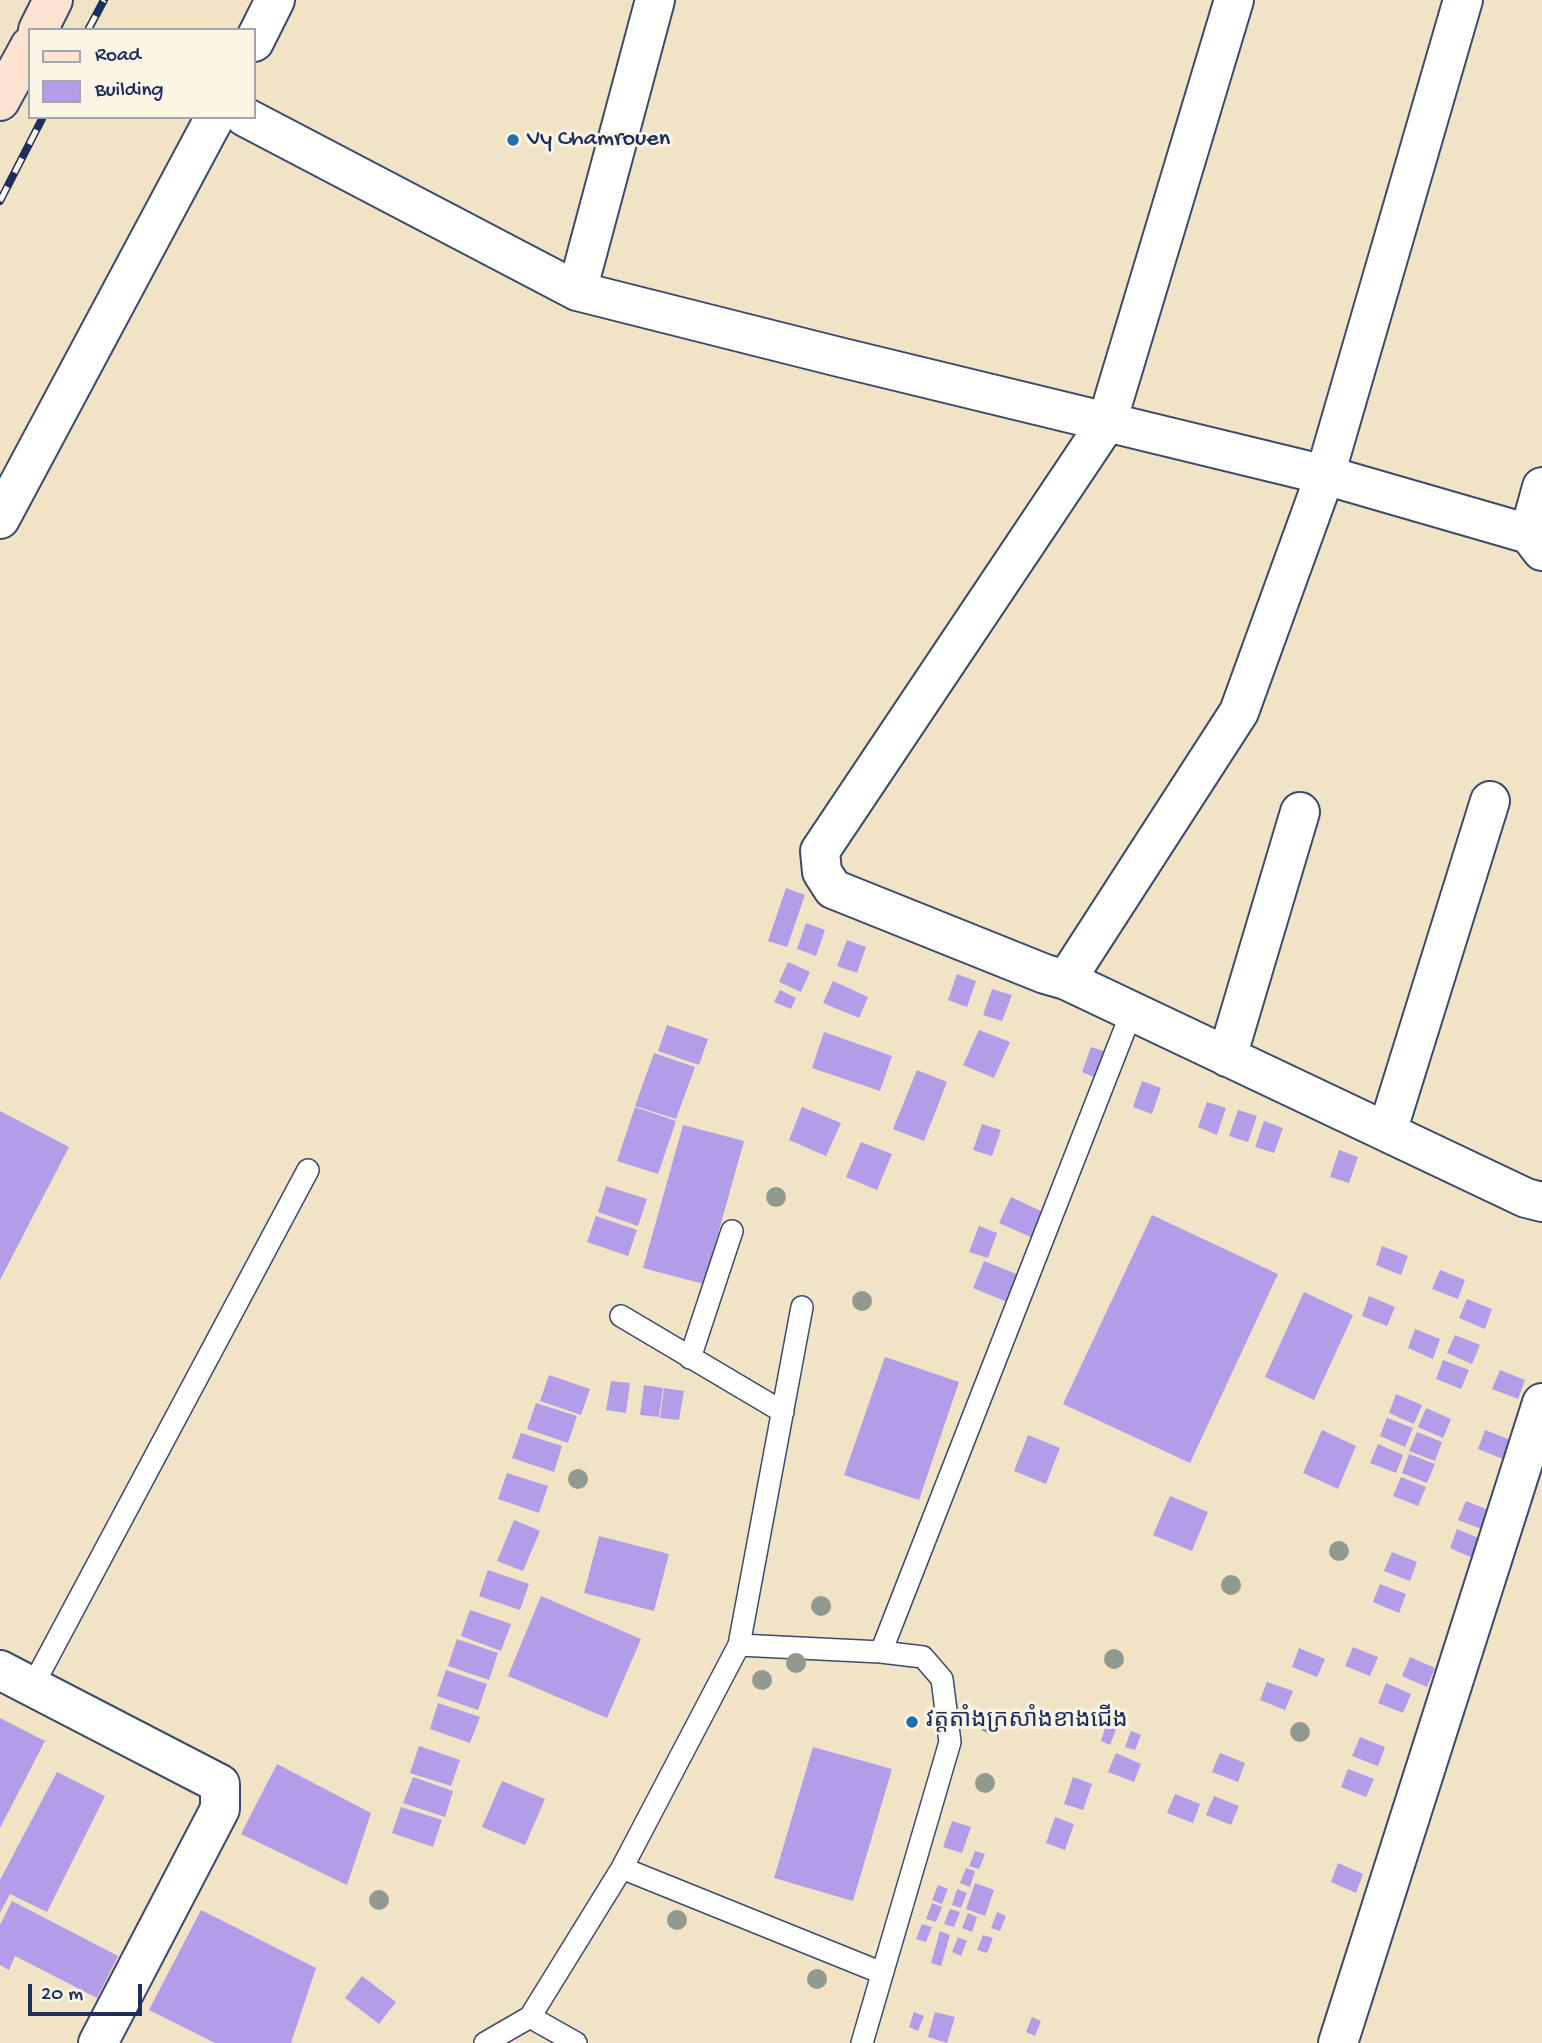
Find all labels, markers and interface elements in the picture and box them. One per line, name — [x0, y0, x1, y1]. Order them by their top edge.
legend — [28, 28, 256, 119]
text: Road — [95, 44, 141, 69]
text: Building — [95, 79, 164, 104]
place label: Vy Chamrouen — [527, 126, 670, 154]
marker: Vy Chamrouen — [505, 132, 521, 148]
place label: វត្តតាំងក្រសាំងខាងជើង — [926, 1708, 1128, 1736]
marker: វត្តតាំងក្រសាំងខាងជើង — [904, 1714, 920, 1730]
scale bar — [32, 1969, 145, 2013]
text: 20 m — [41, 1983, 83, 2008]

